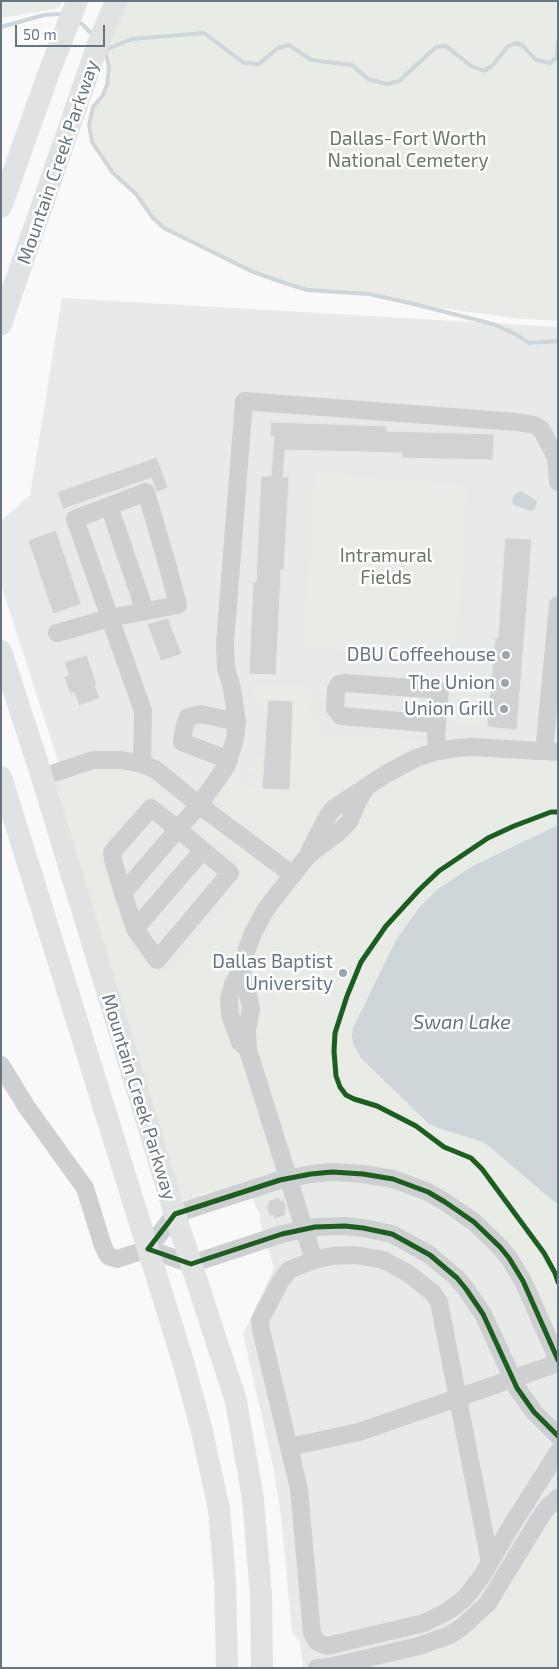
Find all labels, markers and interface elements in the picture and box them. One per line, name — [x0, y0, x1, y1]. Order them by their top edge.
scale bar — [18, 15, 108, 47]
text: 50 m — [23, 25, 57, 43]
street label: Mountain Creek Parkway — [12, 57, 104, 267]
park label: Dallas-Fort Worth National Cemetery — [328, 128, 488, 172]
park label: Intramural Fields — [340, 545, 432, 589]
place label: DBU Coffeehouse — [347, 644, 496, 666]
marker: DBU Coffeehouse — [500, 649, 512, 661]
place label: The Union — [408, 672, 495, 694]
marker: The Union — [499, 677, 511, 689]
place label: Union Grill — [404, 698, 494, 720]
marker: Union Grill — [498, 703, 510, 715]
place label: Dallas Baptist University — [212, 951, 333, 995]
marker: Dallas Baptist University — [337, 967, 349, 979]
street label: Mountain Creek Parkway — [97, 991, 181, 1203]
water label: Swan Lake — [413, 1010, 511, 1034]

